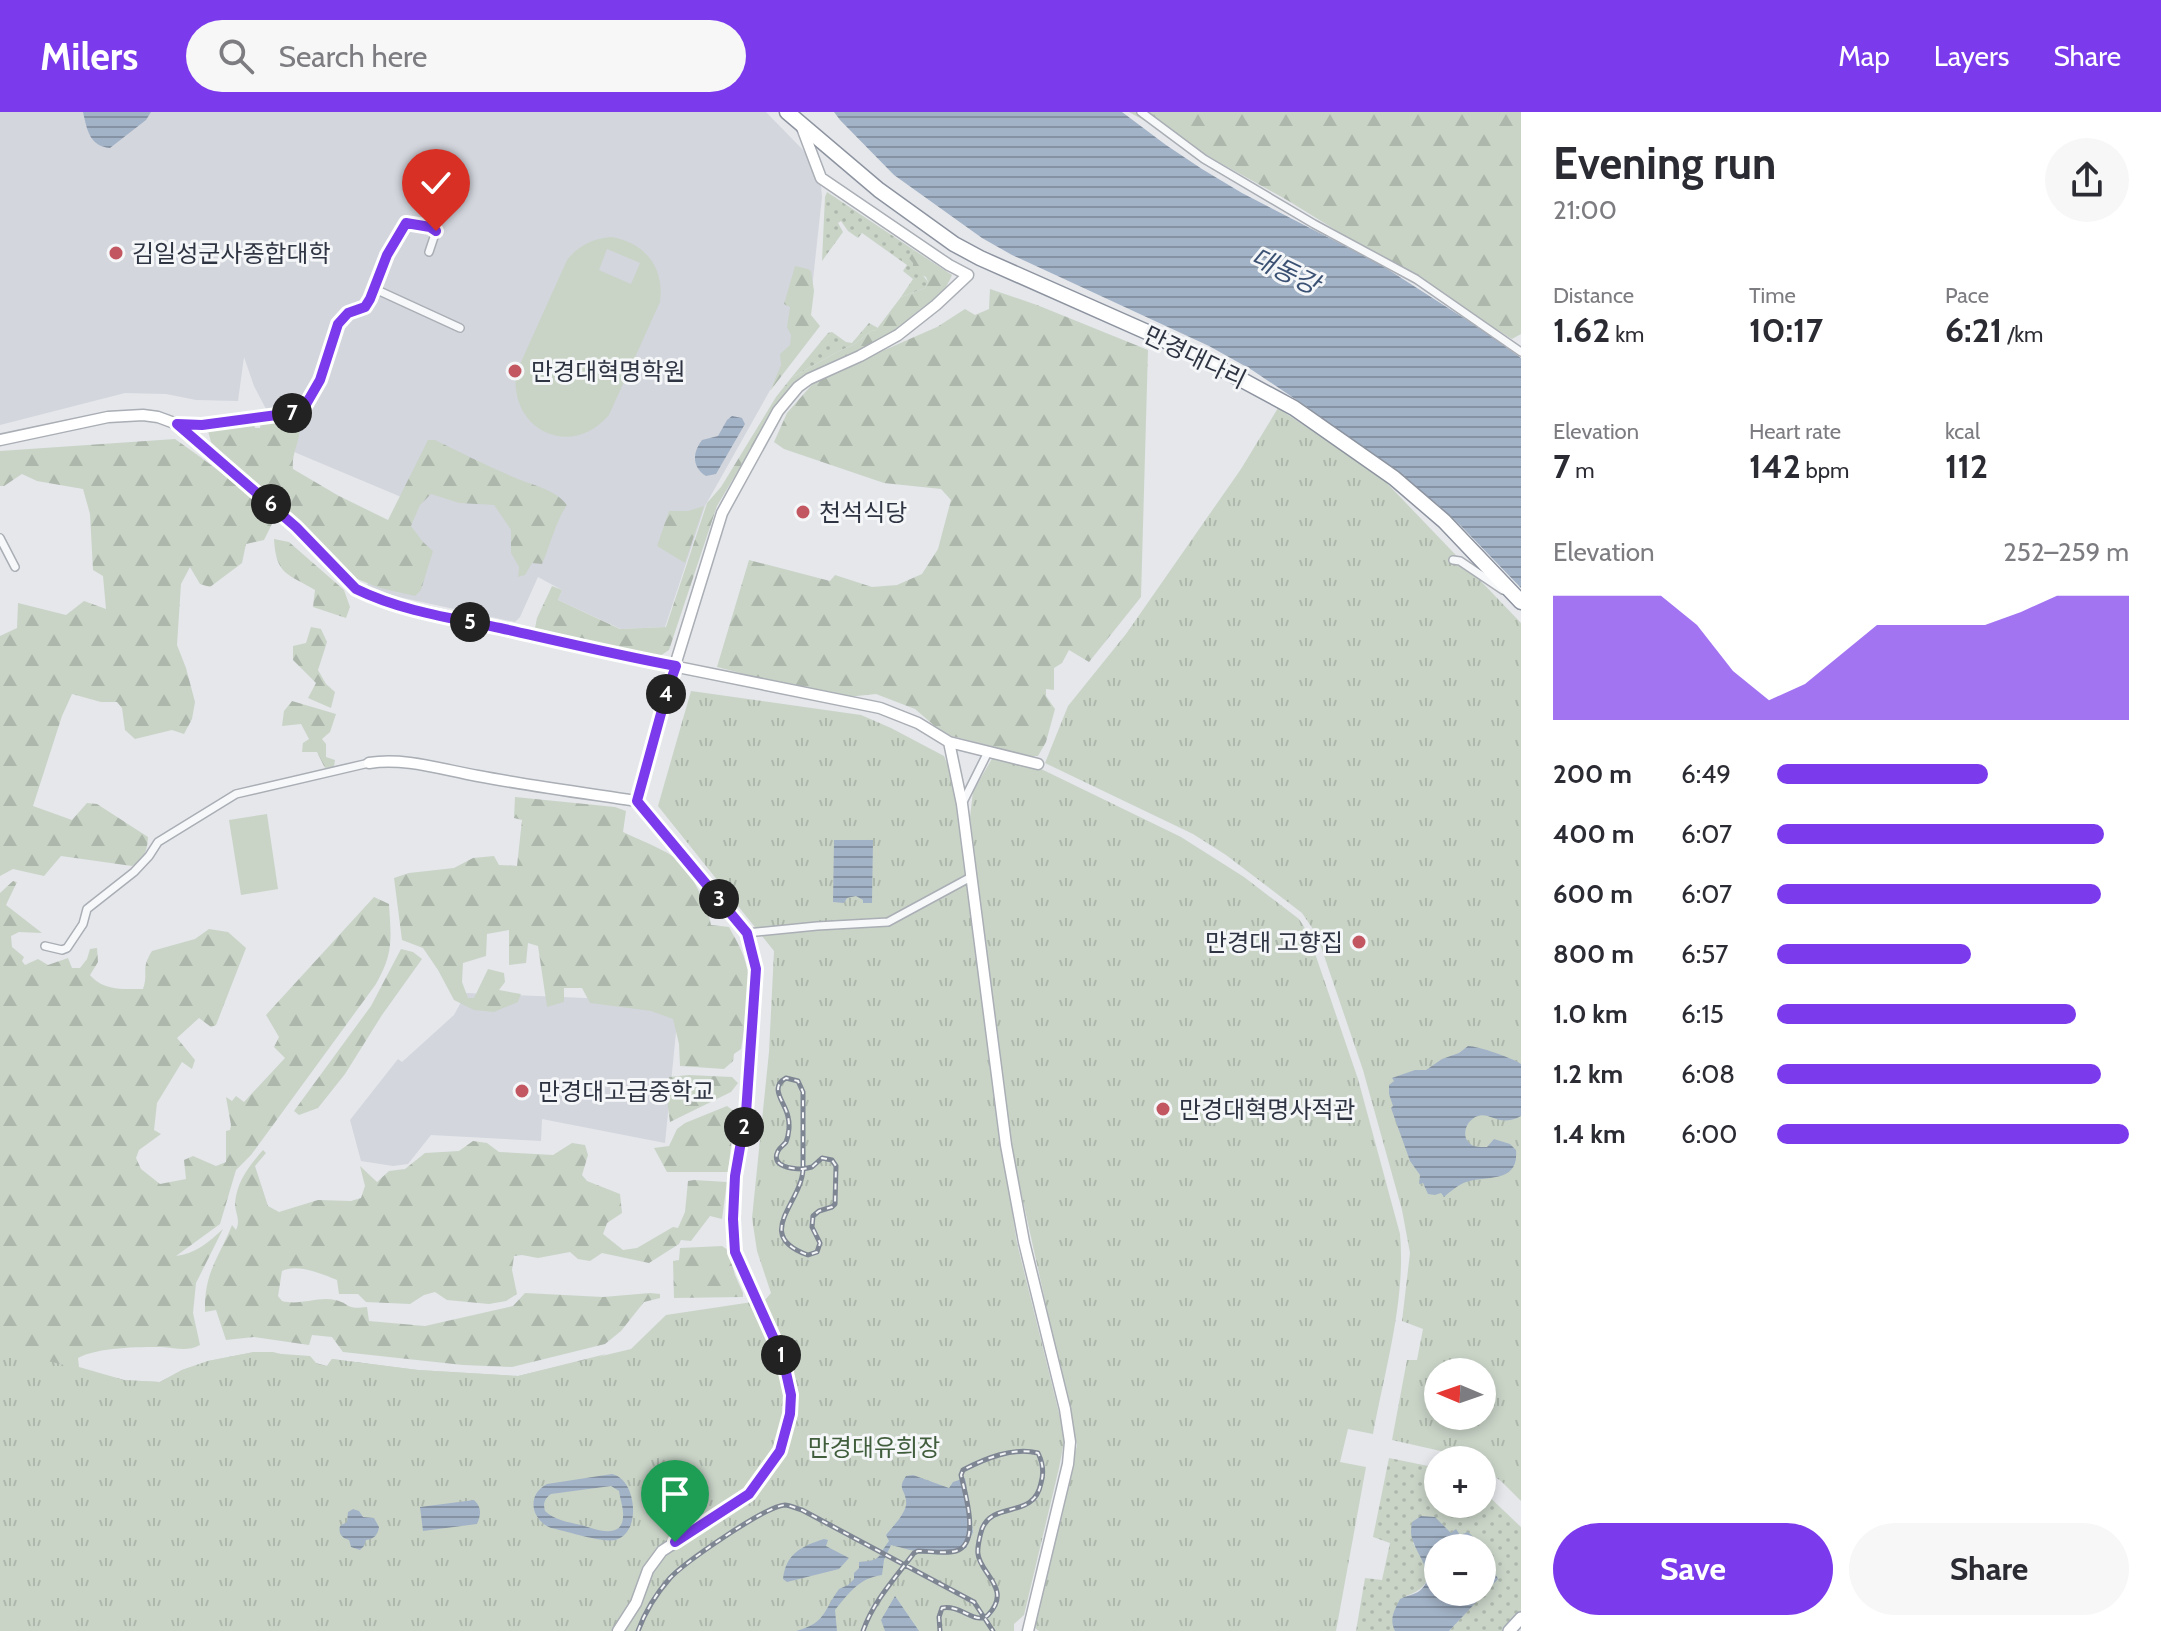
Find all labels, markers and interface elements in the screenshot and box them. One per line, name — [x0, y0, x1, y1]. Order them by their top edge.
search box — [186, 20, 746, 92]
text: Milers — [40, 33, 138, 80]
icon: search — [214, 34, 258, 78]
text: Search here — [278, 38, 427, 75]
text: Map — [1838, 39, 1890, 73]
text: Layers — [1934, 39, 2009, 73]
text: Share — [2053, 39, 2121, 73]
text: Evening run — [1553, 137, 1776, 190]
button: share — [2045, 138, 2129, 222]
pin — [402, 149, 470, 231]
icon: check — [414, 161, 458, 205]
text: 21:00 — [1553, 194, 1617, 226]
place label: 김일성군사종합대학 — [132, 239, 331, 268]
water label: 대동강 — [1246, 241, 1327, 302]
marker: 김일성군사종합대학 — [107, 244, 125, 262]
text: Distance — [1553, 282, 1634, 309]
text: Time — [1749, 282, 1796, 309]
text: Pace — [1945, 282, 1989, 309]
text: 1.62 — [1553, 309, 1610, 351]
text: 10:17 — [1749, 309, 1823, 351]
text: 6:21 — [1945, 309, 2002, 351]
street label: 만경대다리 — [1139, 320, 1251, 394]
text: km — [1610, 321, 1644, 348]
text: /km — [2002, 321, 2043, 348]
place label: 만경대혁명학원 — [531, 357, 686, 386]
marker: 만경대혁명학원 — [506, 362, 524, 380]
pin: 7 — [272, 393, 312, 433]
text: 7 — [286, 399, 298, 426]
text: Elevation — [1553, 418, 1639, 445]
text: Heart rate — [1749, 418, 1841, 445]
text: kcal — [1945, 418, 1980, 445]
text: 7 — [1553, 445, 1570, 487]
text: 142 — [1749, 445, 1801, 487]
text: 112 — [1945, 445, 1988, 487]
text: m — [1570, 457, 1595, 484]
text: bpm — [1801, 457, 1849, 484]
pin: 6 — [251, 484, 291, 524]
text: 6 — [265, 490, 277, 517]
place label: 천석식당 — [819, 498, 907, 527]
marker: 천석식당 — [794, 503, 812, 521]
text: Elevation — [1553, 536, 1655, 568]
text: 252–259 m — [2003, 536, 2129, 568]
pin: 5 — [450, 602, 490, 642]
text: 5 — [464, 608, 476, 635]
pin: 4 — [646, 674, 686, 714]
text: 4 — [659, 680, 673, 707]
text: 200 m — [1553, 758, 1632, 790]
text: 6:49 — [1681, 758, 1731, 790]
text: 400 m — [1553, 818, 1634, 850]
text: 6:07 — [1681, 818, 1732, 850]
text: 600 m — [1553, 878, 1633, 910]
text: 6:07 — [1681, 878, 1732, 910]
pin: 3 — [699, 879, 739, 919]
text: 3 — [713, 885, 725, 912]
place label: 만경대 고향집 — [1205, 928, 1343, 957]
marker: 만경대 고향집 — [1350, 933, 1368, 951]
text: 800 m — [1553, 938, 1634, 970]
text: 6:57 — [1681, 938, 1728, 970]
text: 1.0 km — [1553, 998, 1628, 1030]
text: 6:15 — [1681, 998, 1724, 1030]
text: 1.2 km — [1553, 1058, 1623, 1090]
text: 6:08 — [1681, 1058, 1735, 1090]
place label: 만경대고급중학교 — [538, 1077, 715, 1106]
marker: 만경대고급중학교 — [513, 1082, 531, 1100]
place label: 만경대혁명사적관 — [1179, 1095, 1356, 1124]
marker: 만경대혁명사적관 — [1154, 1100, 1172, 1118]
pin: 2 — [724, 1107, 764, 1147]
text: 2 — [738, 1113, 750, 1140]
text: 1.4 km — [1553, 1118, 1626, 1150]
text: 6:00 — [1681, 1118, 1737, 1150]
pin: 1 — [761, 1335, 801, 1375]
text: 1 — [777, 1341, 785, 1368]
north arrow — [1424, 1358, 1496, 1430]
map controls — [1424, 1358, 1496, 1606]
park label: 만경대유희장 — [808, 1433, 940, 1462]
button: + — [1424, 1446, 1496, 1518]
pin — [641, 1460, 709, 1542]
icon: arrive — [653, 1472, 697, 1516]
button: Save — [1553, 1523, 1833, 1615]
button: Share — [1849, 1523, 2129, 1615]
button: − — [1424, 1534, 1496, 1606]

